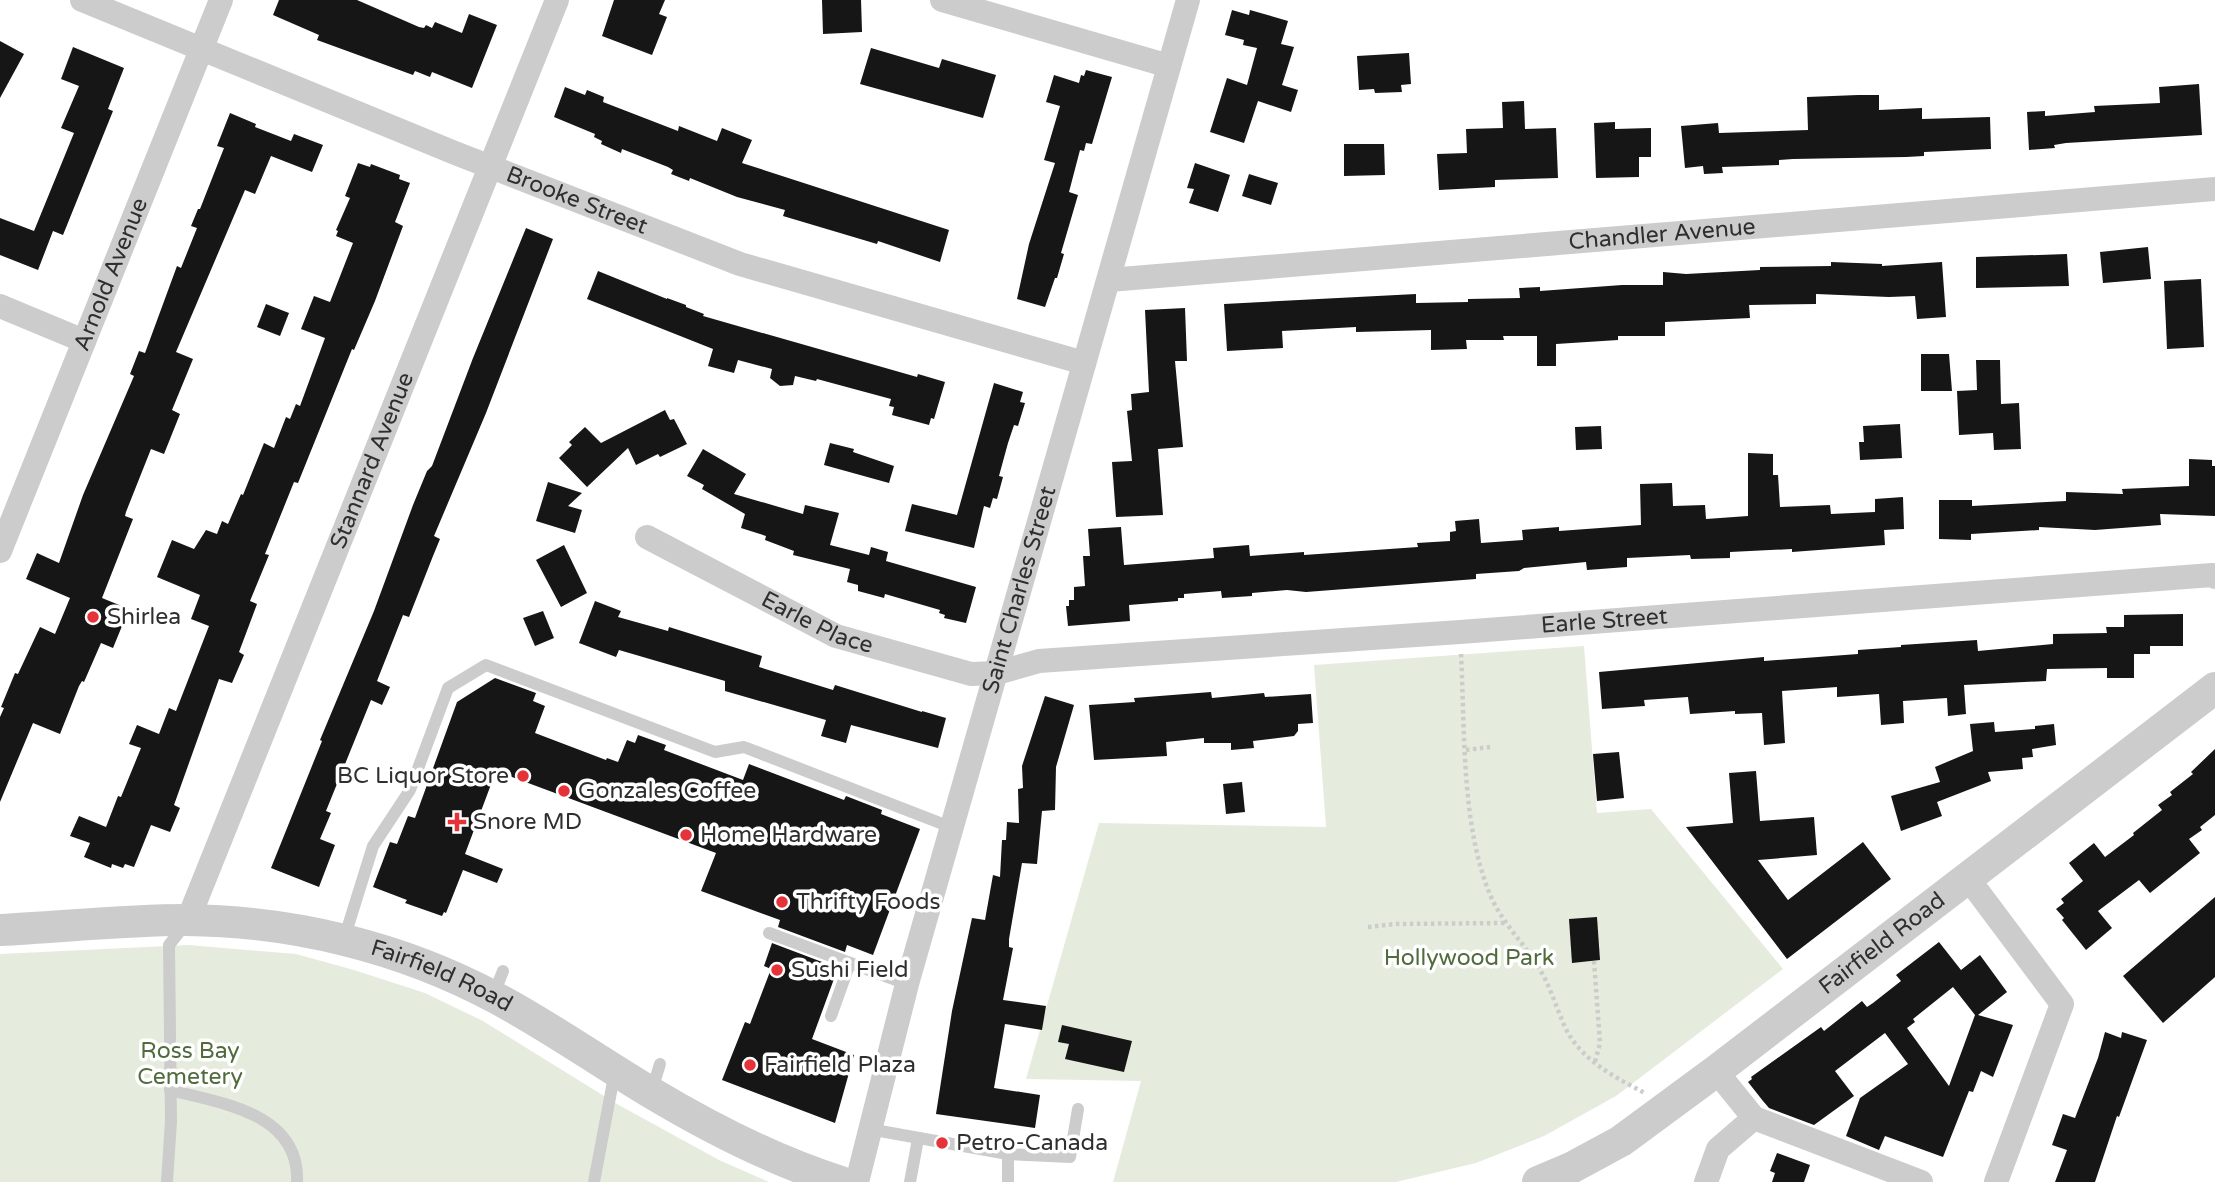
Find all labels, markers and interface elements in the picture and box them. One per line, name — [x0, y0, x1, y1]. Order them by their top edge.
street label: Brooke Street — [502, 160, 652, 241]
street label: Arnold Avenue — [68, 194, 154, 355]
street label: Chandler Avenue — [1568, 213, 1757, 256]
street label: Stannard Avenue — [324, 368, 420, 553]
street label: Saint Charles Street — [977, 483, 1063, 697]
street label: Earle Place — [756, 585, 876, 660]
street label: Earle Street — [1540, 602, 1669, 640]
place label: Shirlea — [107, 603, 181, 631]
marker: Shirlea — [85, 609, 101, 625]
place label: BC Liquor Store — [337, 762, 509, 790]
marker: BC Liquor Store — [515, 768, 531, 784]
place label: Gonzales Coffee — [578, 777, 756, 805]
marker: Gonzales Coffee — [556, 783, 572, 799]
place label: Snore MD — [473, 808, 582, 836]
marker: Snore MD — [447, 812, 467, 832]
place label: Home Hardware — [700, 821, 877, 849]
marker: Home Hardware — [678, 827, 694, 843]
street label: Fairfield Road — [1813, 886, 1951, 1001]
place label: Thrifty Foods — [796, 888, 941, 916]
marker: Thrifty Foods — [774, 894, 790, 910]
street label: Fairfield Road — [367, 934, 517, 1018]
park label: Hollywood Park — [1384, 944, 1554, 972]
place label: Sushi Field — [791, 956, 908, 984]
marker: Sushi Field — [769, 962, 785, 978]
park label: Ross Bay Cemetery — [137, 1037, 243, 1091]
place label: Fairfield Plaza — [764, 1051, 916, 1079]
marker: Fairfield Plaza — [742, 1057, 758, 1073]
place label: Petro-Canada — [956, 1129, 1108, 1157]
marker: Petro-Canada — [934, 1135, 950, 1151]

